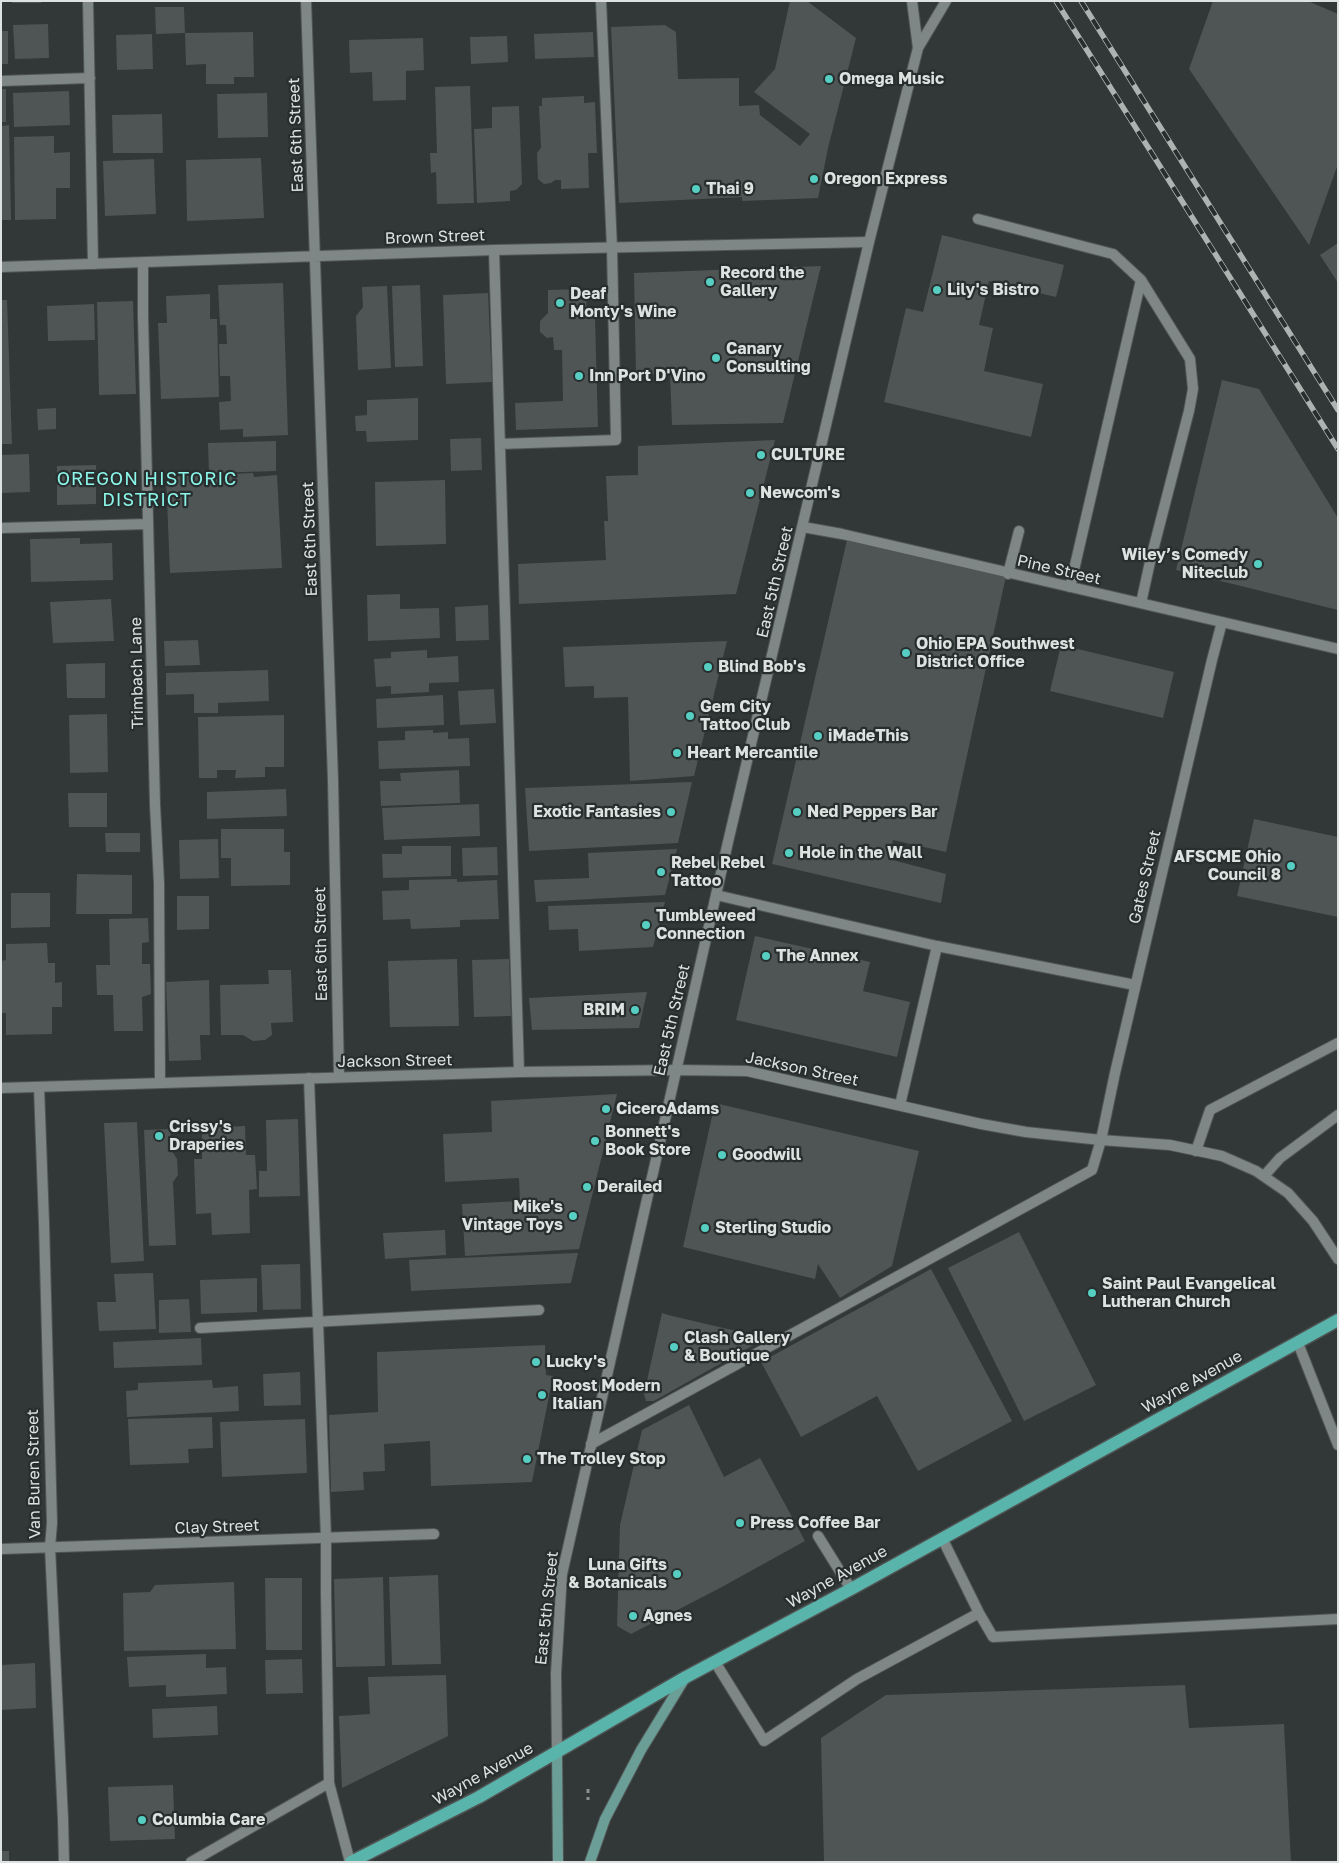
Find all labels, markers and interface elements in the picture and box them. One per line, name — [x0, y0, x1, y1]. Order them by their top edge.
place label: Omega Music — [839, 69, 944, 89]
marker: Omega Music — [823, 73, 835, 85]
street label: East 6th Street — [284, 77, 308, 193]
place label: Oregon Express — [824, 169, 947, 189]
marker: Oregon Express — [808, 173, 820, 185]
place label: Thai 9 — [706, 179, 754, 199]
marker: Thai 9 — [690, 183, 702, 195]
street label: Brown Street — [384, 226, 486, 248]
place label: Record the Gallery — [720, 263, 804, 301]
marker: Record the Gallery — [704, 276, 716, 288]
place label: Lily's Bistro — [947, 280, 1039, 300]
place label: Deaf Monty's Wine — [570, 284, 677, 322]
marker: Lily's Bistro — [931, 284, 943, 296]
marker: Deaf Monty's Wine — [554, 297, 566, 309]
place label: Canary Consulting — [726, 339, 810, 377]
marker: Canary Consulting — [710, 352, 722, 364]
place label: Inn Port D'Vino — [589, 366, 706, 386]
marker: Inn Port D'Vino — [573, 370, 585, 382]
place label: CULTURE — [771, 445, 845, 465]
marker: CULTURE — [755, 449, 767, 461]
district label: OREGON HISTORIC DISTRICT — [55, 468, 239, 510]
street label: East 6th Street — [298, 481, 322, 597]
place label: Newcom's — [760, 483, 840, 503]
marker: Newcom's — [744, 487, 756, 499]
street label: East 5th Street — [753, 524, 797, 640]
place label: Wiley’s Comedy Niteclub — [1122, 545, 1248, 583]
street label: Pine Street — [1015, 551, 1103, 589]
marker: Wiley’s Comedy Niteclub — [1252, 558, 1264, 570]
street label: Trimbach Lane — [126, 617, 148, 729]
place label: Ohio EPA Southwest District Office — [916, 634, 1075, 672]
marker: Ohio EPA Southwest District Office — [900, 647, 912, 659]
place label: Blind Bob's — [718, 657, 806, 677]
marker: Blind Bob's — [702, 661, 714, 673]
place label: Gem City Tattoo Club — [700, 697, 790, 735]
marker: Gem City Tattoo Club — [684, 710, 696, 722]
place label: iMadeThis — [828, 726, 909, 746]
marker: iMadeThis — [812, 730, 824, 742]
place label: Heart Mercantile — [687, 743, 818, 763]
marker: Heart Mercantile — [671, 747, 683, 759]
place label: Exotic Fantasies — [533, 802, 661, 822]
place label: Ned Peppers Bar — [807, 802, 938, 822]
marker: Exotic Fantasies — [665, 806, 677, 818]
marker: Ned Peppers Bar — [791, 806, 803, 818]
street label: Gates Street — [1125, 828, 1165, 926]
place label: Hole in the Wall — [799, 843, 922, 863]
marker: Hole in the Wall — [783, 847, 795, 859]
place label: AFSCME Ohio Council 8 — [1174, 847, 1281, 885]
place label: Rebel Rebel Tattoo — [671, 853, 765, 891]
marker: AFSCME Ohio Council 8 — [1285, 860, 1297, 872]
marker: Rebel Rebel Tattoo — [655, 866, 667, 878]
street label: East 6th Street — [310, 886, 332, 1002]
place label: Tumbleweed Connection — [656, 906, 756, 944]
marker: Tumbleweed Connection — [640, 919, 652, 931]
place label: The Annex — [776, 946, 859, 966]
marker: The Annex — [760, 950, 772, 962]
street label: East 5th Street — [650, 962, 694, 1078]
place label: BRIM — [583, 1000, 625, 1020]
marker: BRIM — [629, 1004, 641, 1016]
street label: Jackson Street — [744, 1048, 860, 1090]
street label: Jackson Street — [337, 1050, 453, 1072]
place label: CiceroAdams — [616, 1099, 719, 1119]
marker: CiceroAdams — [600, 1103, 612, 1115]
place label: Crissy's Draperies — [169, 1117, 244, 1155]
place label: Bonnett's Book Store — [605, 1122, 691, 1160]
marker: Crissy's Draperies — [153, 1130, 165, 1142]
marker: Bonnett's Book Store — [589, 1135, 601, 1147]
place label: Goodwill — [732, 1145, 801, 1165]
marker: Goodwill — [716, 1149, 728, 1161]
place label: Derailed — [597, 1177, 662, 1197]
marker: Derailed — [581, 1181, 593, 1193]
place label: Mike's Vintage Toys — [462, 1197, 563, 1235]
marker: Mike's Vintage Toys — [567, 1210, 579, 1222]
place label: Sterling Studio — [715, 1218, 831, 1238]
marker: Sterling Studio — [699, 1222, 711, 1234]
place label: Saint Paul Evangelical Lutheran Church — [1102, 1274, 1276, 1312]
marker: Saint Paul Evangelical Lutheran Church — [1086, 1287, 1098, 1299]
place label: Clash Gallery & Boutique — [684, 1328, 790, 1366]
marker: Clash Gallery & Boutique — [668, 1341, 680, 1353]
street label: Wayne Avenue — [1138, 1346, 1246, 1418]
place label: Lucky's — [546, 1352, 606, 1372]
marker: Lucky's — [530, 1356, 542, 1368]
place label: Roost Modern Italian — [552, 1376, 660, 1414]
marker: Roost Modern Italian — [536, 1389, 548, 1401]
street label: Van Buren Street — [23, 1409, 45, 1539]
place label: The Trolley Stop — [537, 1449, 666, 1469]
marker: The Trolley Stop — [521, 1453, 533, 1465]
place label: Press Coffee Bar — [750, 1513, 881, 1533]
street label: Clay Street — [174, 1516, 260, 1538]
marker: Press Coffee Bar — [734, 1517, 746, 1529]
street label: Wayne Avenue — [783, 1541, 891, 1613]
street label: East 5th Street — [531, 1550, 563, 1666]
place label: Luna Gifts & Botanicals — [568, 1555, 667, 1593]
marker: Luna Gifts & Botanicals — [671, 1568, 683, 1580]
place label: Agnes — [643, 1606, 692, 1626]
marker: Agnes — [627, 1610, 639, 1622]
street label: Wayne Avenue — [429, 1738, 537, 1810]
place label: Columbia Care — [152, 1810, 265, 1830]
marker: Columbia Care — [136, 1814, 148, 1826]

